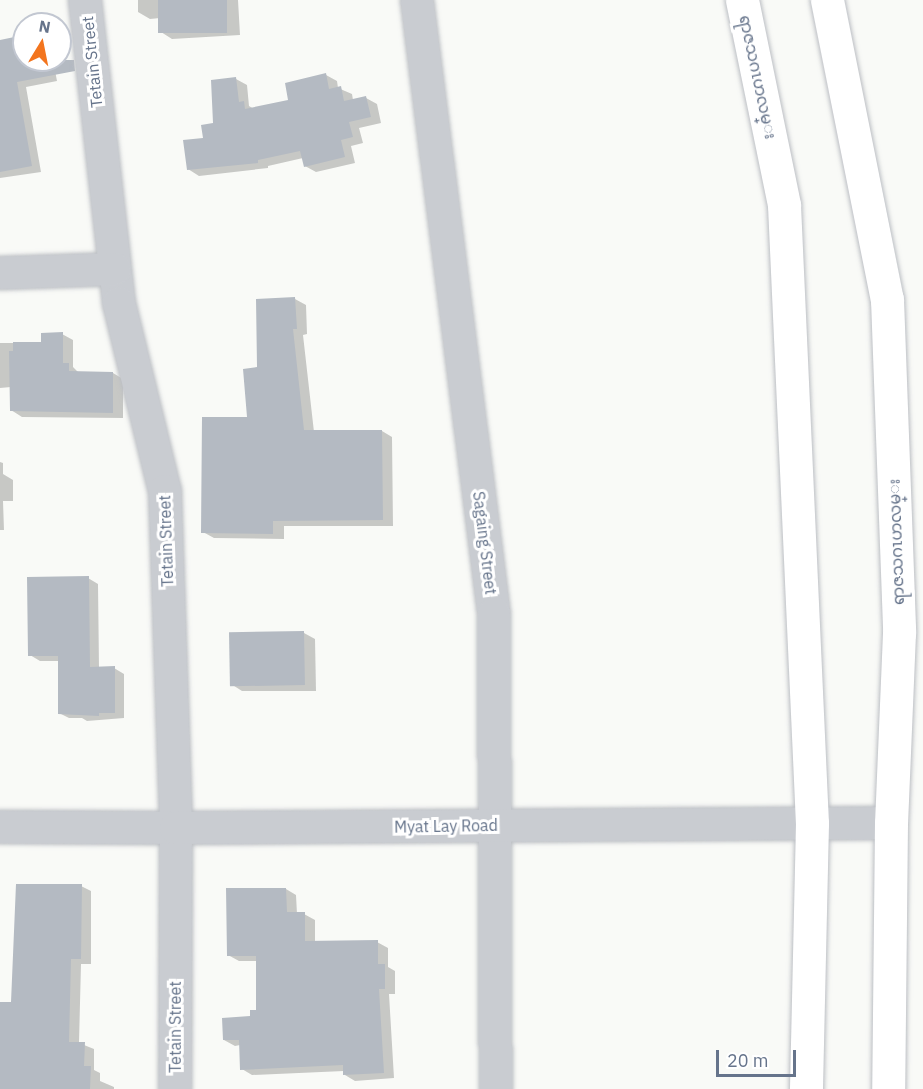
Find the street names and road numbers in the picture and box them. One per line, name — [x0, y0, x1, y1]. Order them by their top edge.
street label: ရာဇသဂၤဟလမ္း — [735, 13, 781, 141]
street label: Tetain Street — [78, 15, 106, 109]
street label: ရာဇသဂၤဟလမ္း — [884, 479, 908, 605]
street label: Sagaing Street — [469, 490, 501, 596]
street label: Tetain Street — [155, 495, 177, 587]
street label: Myat Lay Road — [394, 815, 498, 837]
street label: Tetain Street — [165, 981, 185, 1073]

